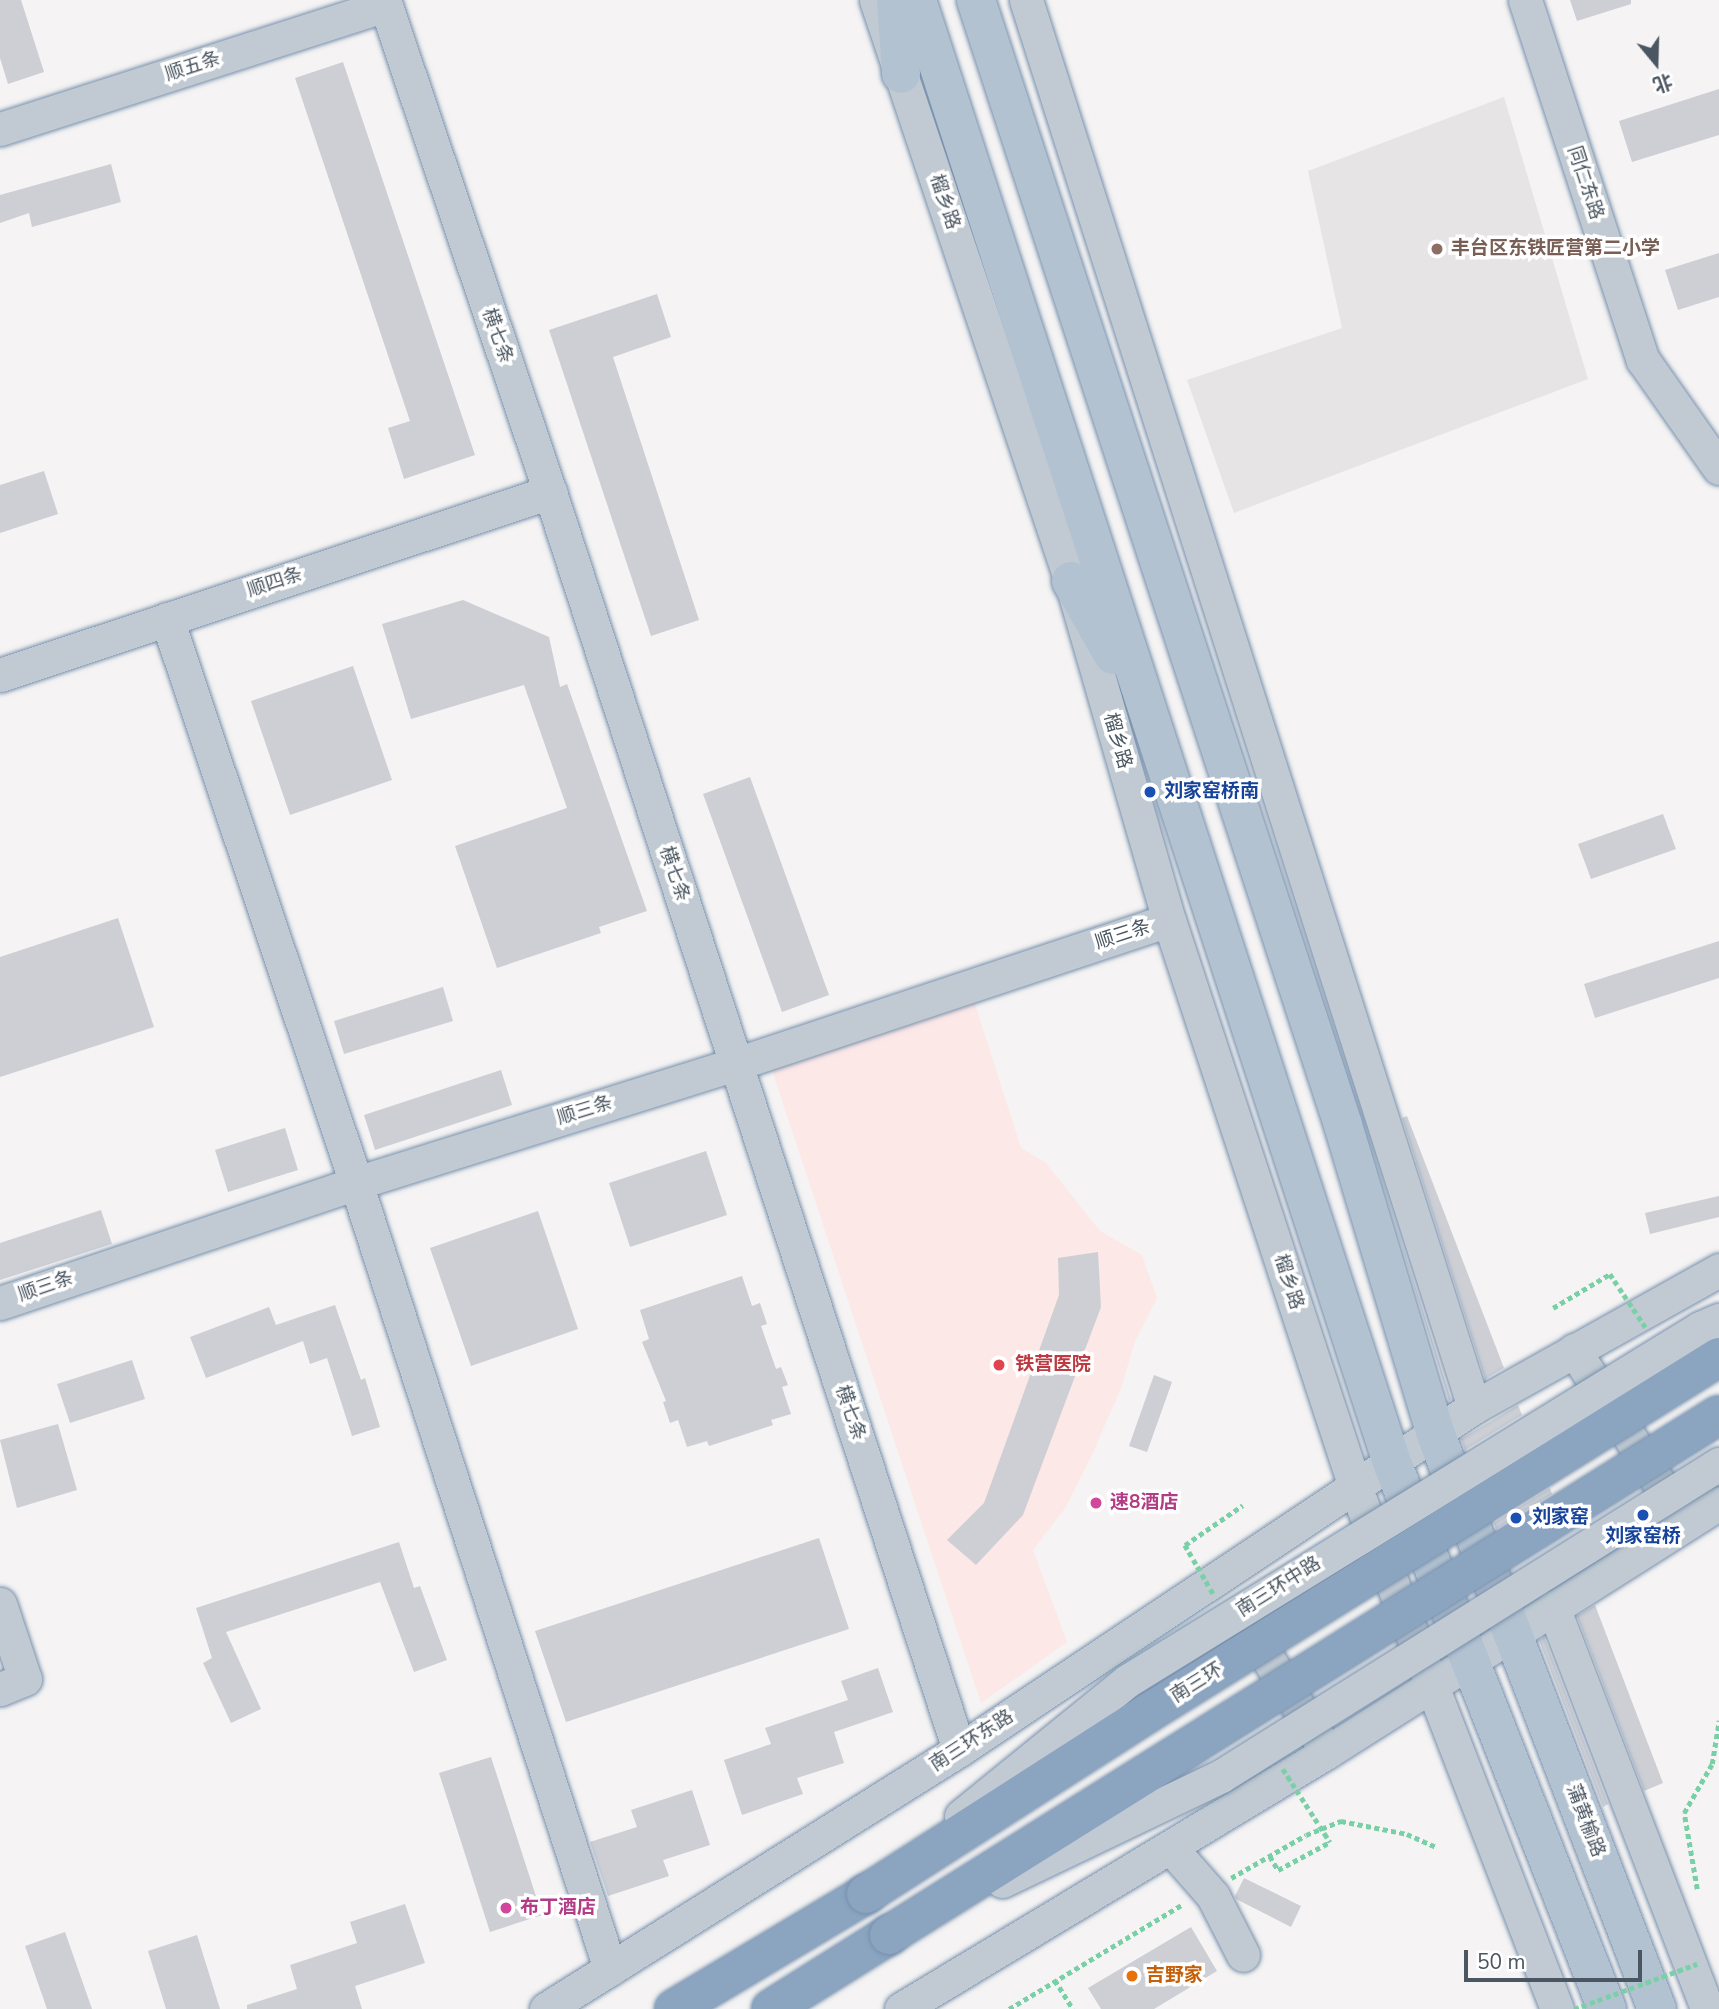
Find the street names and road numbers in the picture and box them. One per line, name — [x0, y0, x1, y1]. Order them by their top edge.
street label: 顺五条 — [162, 47, 224, 87]
street label: 同仁东路 — [1562, 143, 1608, 223]
street label: 榴乡路 — [924, 171, 964, 233]
street label: 横七条 — [477, 305, 517, 367]
street label: 顺四条 — [244, 563, 306, 603]
street label: 榴乡路 — [1098, 710, 1136, 772]
street label: 横七条 — [654, 843, 694, 905]
street label: 顺三条 — [1092, 915, 1154, 955]
street label: 顺三条 — [554, 1092, 616, 1130]
street label: 榴乡路 — [1268, 1251, 1308, 1313]
street label: 顺三条 — [15, 1267, 77, 1307]
street label: 横七条 — [830, 1382, 870, 1444]
street label: 南三环中路 — [1233, 1552, 1325, 1622]
street label: 南三环 — [1167, 1658, 1227, 1708]
street label: 南三环东路 — [926, 1706, 1018, 1776]
street label: 蒲黄榆路 — [1561, 1781, 1609, 1861]

